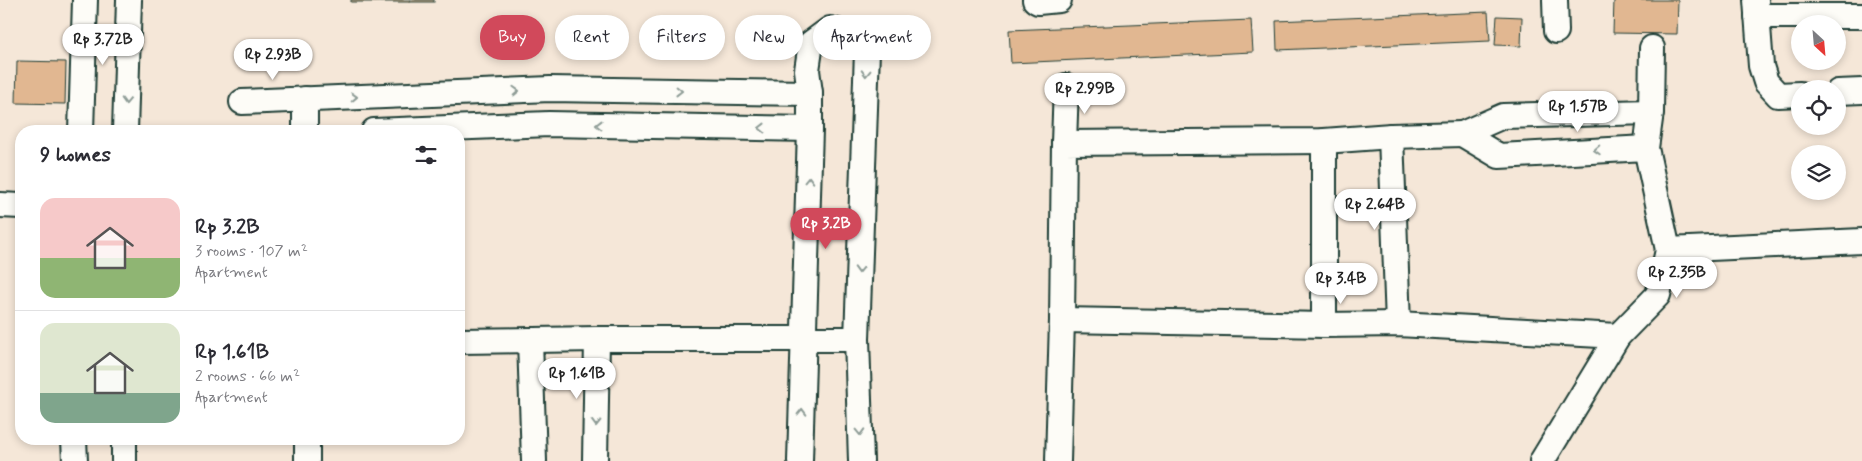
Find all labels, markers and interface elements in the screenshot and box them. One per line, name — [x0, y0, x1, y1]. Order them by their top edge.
chip: Buy — [480, 15, 545, 60]
chip: Rent — [555, 15, 629, 60]
chip: Filters — [639, 15, 725, 60]
chip: New — [735, 15, 803, 60]
chip: Apartment — [813, 15, 931, 60]
north arrow — [1791, 15, 1846, 70]
map controls — [1791, 15, 1846, 200]
pin: Rp 3.72B — [51, 23, 155, 66]
text: Rp 3.72B — [73, 29, 133, 50]
pin: Rp 2.93B — [221, 38, 325, 81]
text: Rp 2.93B — [245, 44, 301, 65]
one-way arrow — [861, 69, 871, 77]
pin: Rp 2.99B — [1033, 72, 1137, 115]
text: Rp 2.99B — [1055, 78, 1115, 99]
button: locate — [1791, 80, 1846, 135]
one-way arrow — [512, 85, 520, 96]
one-way arrow — [675, 86, 683, 96]
pin: Rp 1.57B — [1526, 90, 1630, 133]
one-way arrow — [350, 92, 358, 102]
text: Rp 1.57B — [1549, 96, 1607, 117]
one-way arrow — [120, 97, 131, 105]
one-way arrow — [595, 120, 602, 130]
one-way arrow — [757, 123, 765, 133]
text: 9 homes — [40, 141, 111, 169]
icon: filters — [412, 141, 440, 169]
one-way arrow — [1593, 145, 1601, 156]
button: layers — [1791, 145, 1846, 200]
one-way arrow — [803, 176, 814, 184]
pin: Rp 2.64B — [1323, 188, 1427, 231]
text: Rp 2.64B — [1345, 194, 1405, 215]
pin: Rp 3.2B — [780, 208, 872, 250]
text: Rp 3.2B — [195, 213, 260, 241]
text: Rp 3.2B — [801, 213, 851, 234]
icon: home — [80, 218, 140, 278]
text: 3 rooms · 107 m² — [195, 241, 308, 262]
pin: Rp 2.35B — [1625, 256, 1729, 299]
text: Apartment — [195, 262, 268, 283]
pin: Rp 3.4B — [1295, 262, 1387, 305]
text: Rp 2.35B — [1648, 262, 1706, 283]
one-way arrow — [854, 266, 864, 274]
text: Rp 3.4B — [1316, 268, 1366, 289]
text: Rp 1.61B — [195, 338, 269, 366]
icon: home — [80, 343, 140, 403]
pin: Rp 1.61B — [525, 358, 629, 400]
text: Rp 1.61B — [549, 363, 605, 384]
text: 2 rooms · 66 m² — [195, 366, 300, 387]
text: Apartment — [195, 387, 268, 408]
one-way arrow — [796, 408, 807, 416]
one-way arrow — [591, 419, 601, 427]
one-way arrow — [855, 429, 865, 437]

